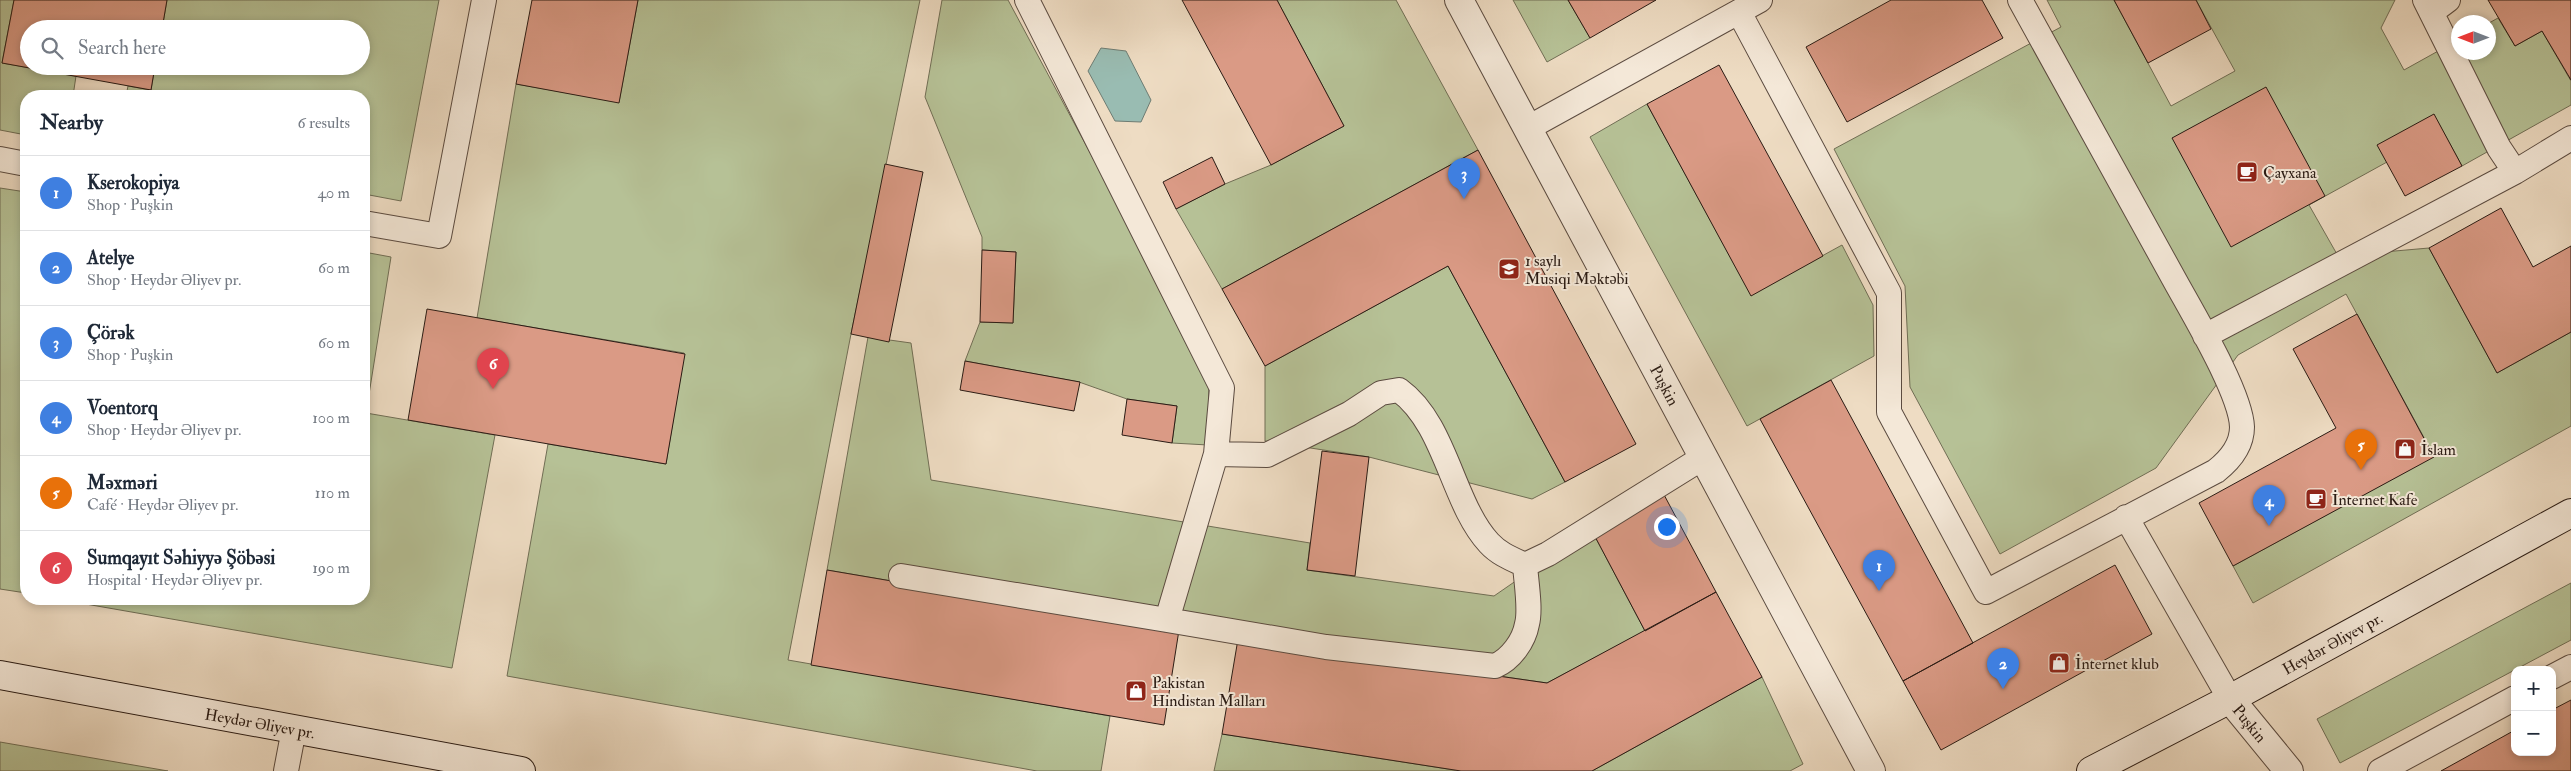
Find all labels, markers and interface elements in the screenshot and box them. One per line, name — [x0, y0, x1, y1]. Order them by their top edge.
north arrow — [2451, 15, 2496, 60]
search box — [20, 20, 370, 75]
icon: search — [38, 34, 66, 62]
text: Search here — [78, 36, 166, 60]
text: Nearby — [40, 109, 103, 136]
text: 6 results — [298, 113, 350, 133]
pin: 3 — [1448, 158, 1480, 199]
cafe icon: Çayxana — [2235, 160, 2259, 184]
place label: Çayxana — [2263, 163, 2317, 183]
text: Kserokopiya — [87, 171, 179, 195]
text: 1 — [53, 183, 59, 203]
text: 40 m — [317, 183, 350, 203]
text: Shop · Puşkin — [87, 195, 173, 215]
text: Atelye — [87, 246, 134, 270]
place label: 1 saylı Musiqi Məktəbi — [1525, 251, 1629, 289]
school or university icon: 1 saylı Musiqi Məktəbi — [1497, 257, 1521, 281]
text: 2 — [52, 258, 60, 278]
text: 60 m — [318, 258, 350, 278]
text: Shop · Heydər Əliyev pr. — [87, 270, 241, 290]
text: Çörək — [87, 321, 135, 345]
text: 3 — [53, 333, 59, 353]
text: 60 m — [318, 333, 350, 353]
text: Shop · Puşkin — [87, 345, 173, 365]
pin: 6 — [477, 348, 509, 389]
street label: Puşkin — [1645, 362, 1683, 409]
text: Voentorq — [87, 396, 158, 420]
text: 4 — [52, 408, 60, 428]
text: 100 m — [312, 408, 350, 428]
text: Shop · Heydər Əliyev pr. — [87, 420, 241, 440]
pin: 5 — [2345, 429, 2377, 470]
shop icon: İslam — [2393, 437, 2417, 461]
place label: İslam — [2421, 440, 2457, 460]
text: Məxməri — [87, 471, 158, 495]
text: 5 — [52, 483, 60, 503]
text: 110 m — [315, 483, 350, 503]
pin: 4 — [2253, 485, 2285, 526]
cafe icon: İnternet Kafe — [2304, 487, 2328, 511]
place label: İnternet Kafe — [2332, 490, 2418, 510]
text: Café · Heydər Əliyev pr. — [87, 495, 238, 515]
your location — [1654, 514, 1680, 540]
text: Sumqayıt Səhiyyə Şöbəsi — [87, 546, 275, 570]
pin: 1 — [1863, 550, 1895, 591]
text: 6 — [52, 558, 60, 578]
text: 190 m — [312, 558, 350, 578]
text: Hospital · Heydər Əliyev pr. — [87, 570, 262, 590]
street label: Heydər Əliyev pr. — [2279, 608, 2387, 680]
pin: 2 — [1987, 648, 2019, 689]
shop icon: İnternet klub — [2047, 651, 2071, 675]
place label: İnternet klub — [2075, 654, 2159, 674]
map controls — [2511, 666, 2556, 756]
button: + — [2511, 666, 2556, 711]
place label: Pakistan Hindistan Malları — [1152, 673, 1266, 711]
shop icon: Pakistan Hindistan Malları — [1124, 679, 1148, 703]
street label: Puşkin — [2228, 701, 2271, 747]
street label: Heydər Əliyev pr. — [203, 704, 316, 744]
button: − — [2511, 711, 2556, 756]

